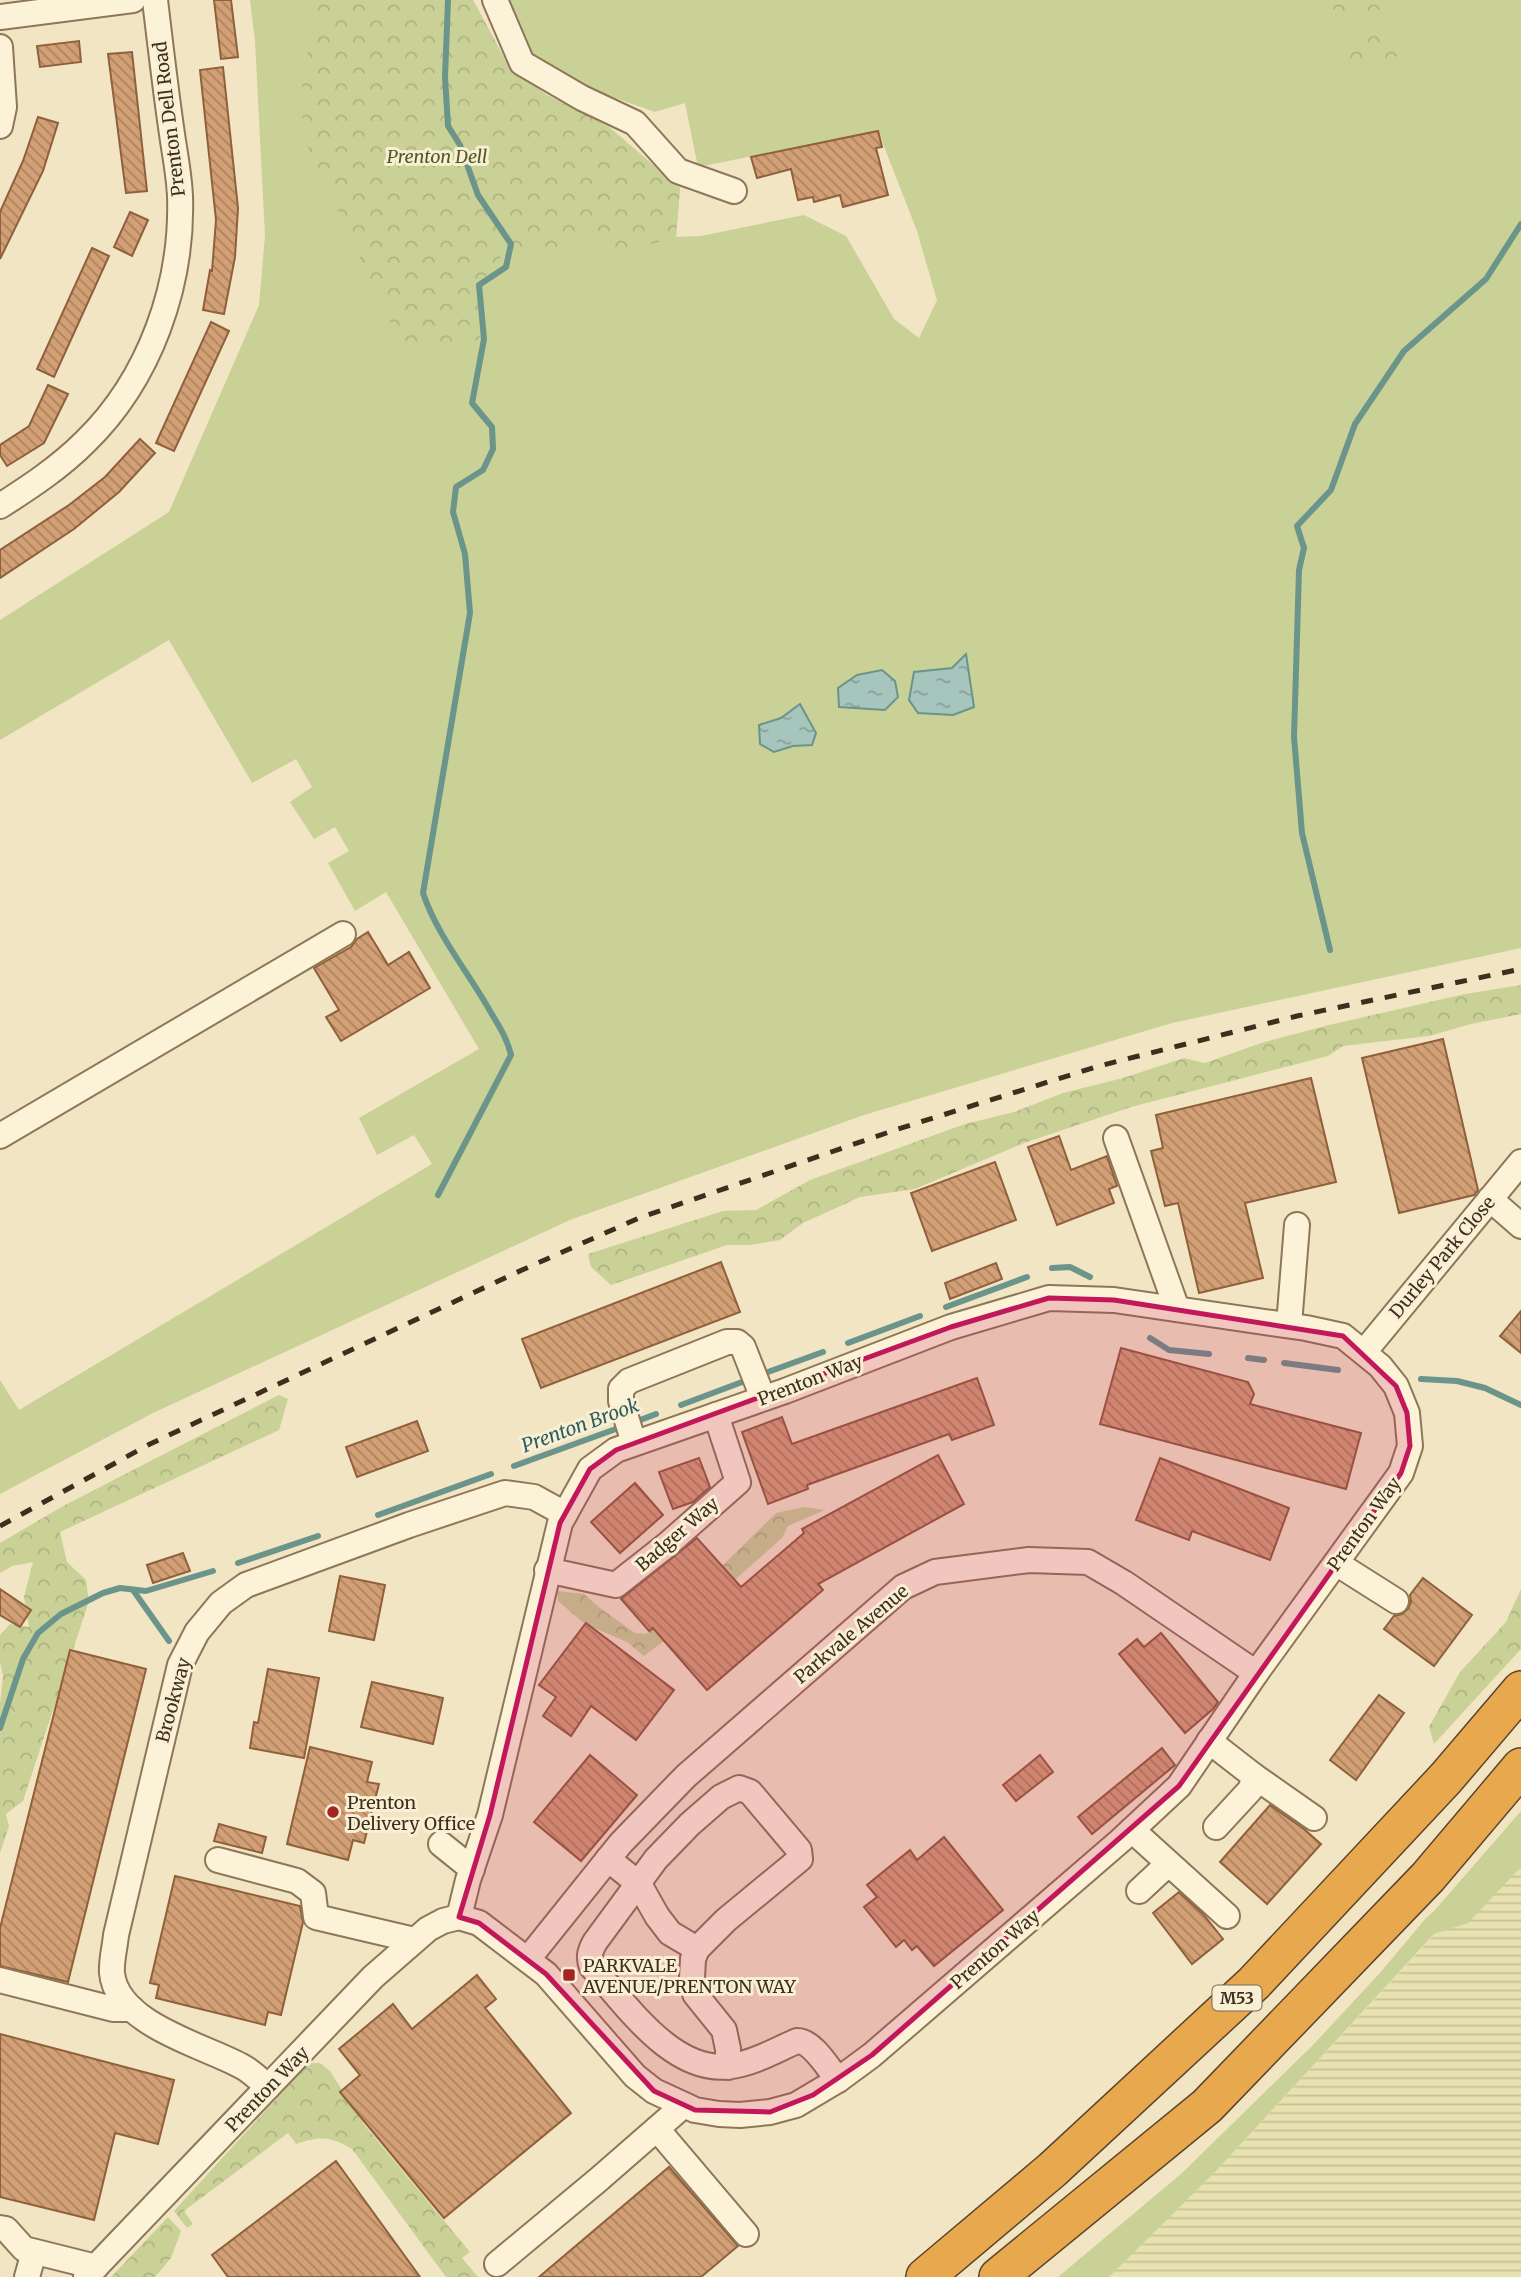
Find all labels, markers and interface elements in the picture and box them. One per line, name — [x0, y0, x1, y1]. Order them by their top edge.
street label: Prenton Dell Road — [148, 40, 190, 198]
park label: Prenton Dell — [387, 145, 487, 168]
street label: Durley Park Close — [1384, 1191, 1500, 1323]
street label: Prenton Way — [754, 1349, 866, 1411]
water label: Prenton Brook — [518, 1392, 643, 1457]
street label: Prenton Way — [1322, 1472, 1406, 1575]
street label: Badger Way — [631, 1491, 724, 1576]
street label: Parkvale Avenue — [789, 1579, 913, 1689]
street label: Brookway — [151, 1654, 196, 1745]
place label: Prenton Delivery Office — [347, 1791, 475, 1835]
marker: Prenton Delivery Office — [325, 1804, 341, 1820]
street label: Prenton Way — [946, 1904, 1045, 1994]
place label: PARKVALE AVENUE/PRENTON WAY — [582, 1954, 796, 1998]
marker: PARKVALE AVENUE/PRENTON WAY — [561, 1967, 577, 1983]
road number: M53 — [1212, 1986, 1262, 2010]
street label: Prenton Way — [220, 2041, 314, 2137]

